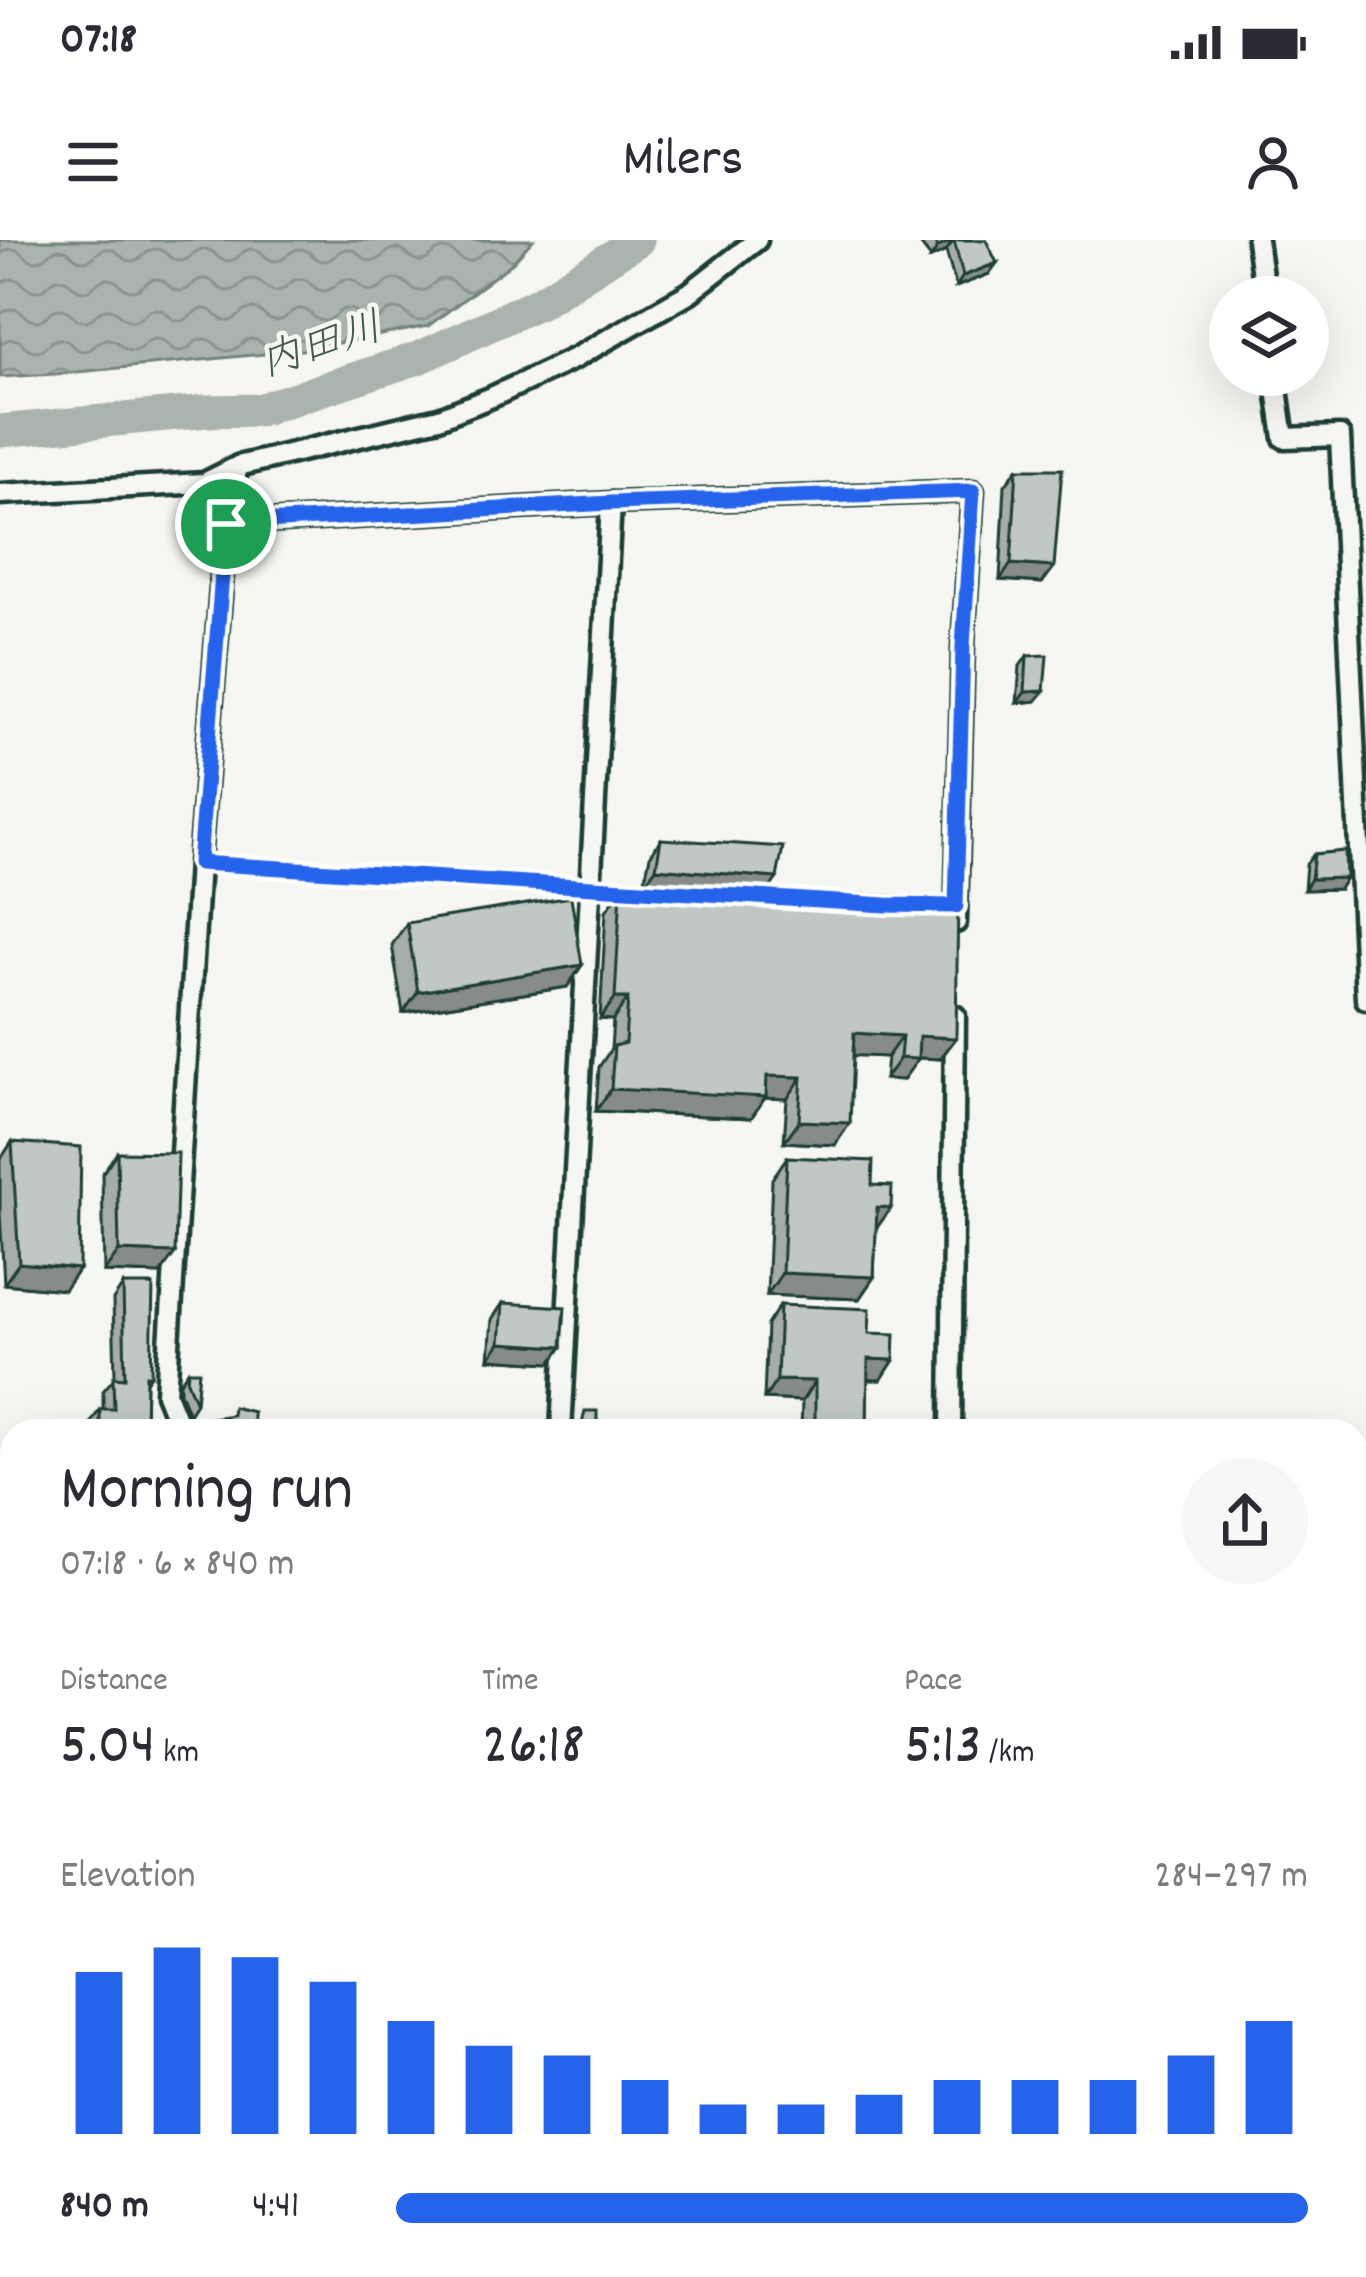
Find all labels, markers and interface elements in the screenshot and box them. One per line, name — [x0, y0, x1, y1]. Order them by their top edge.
text: 07:18 — [60, 10, 137, 74]
text: Milers — [623, 124, 743, 201]
icon: menu — [60, 129, 126, 195]
icon: person — [1240, 129, 1306, 195]
map controls — [1209, 276, 1329, 396]
button: layers — [1209, 276, 1329, 396]
water label: 内田川 — [253, 301, 391, 397]
pin — [175, 473, 277, 575]
icon: arrive — [193, 491, 259, 557]
text: Morning run — [60, 1447, 353, 1541]
button: share — [1182, 1458, 1308, 1584]
text: 07:18 · 6 × 840 m — [60, 1539, 295, 1594]
text: Distance — [60, 1659, 168, 1706]
text: Time — [482, 1659, 538, 1706]
text: Pace — [904, 1659, 962, 1706]
text: 5.04 — [60, 1706, 155, 1792]
text: 26:18 — [482, 1706, 585, 1792]
text: 5:13 — [904, 1706, 982, 1792]
text: km — [155, 1731, 199, 1778]
text: /km — [982, 1731, 1035, 1778]
text: Elevation — [60, 1851, 196, 1906]
text: 284–297 m — [1154, 1851, 1308, 1906]
text: 840 m — [60, 2181, 149, 2236]
text: 4:41 — [252, 2181, 299, 2236]

